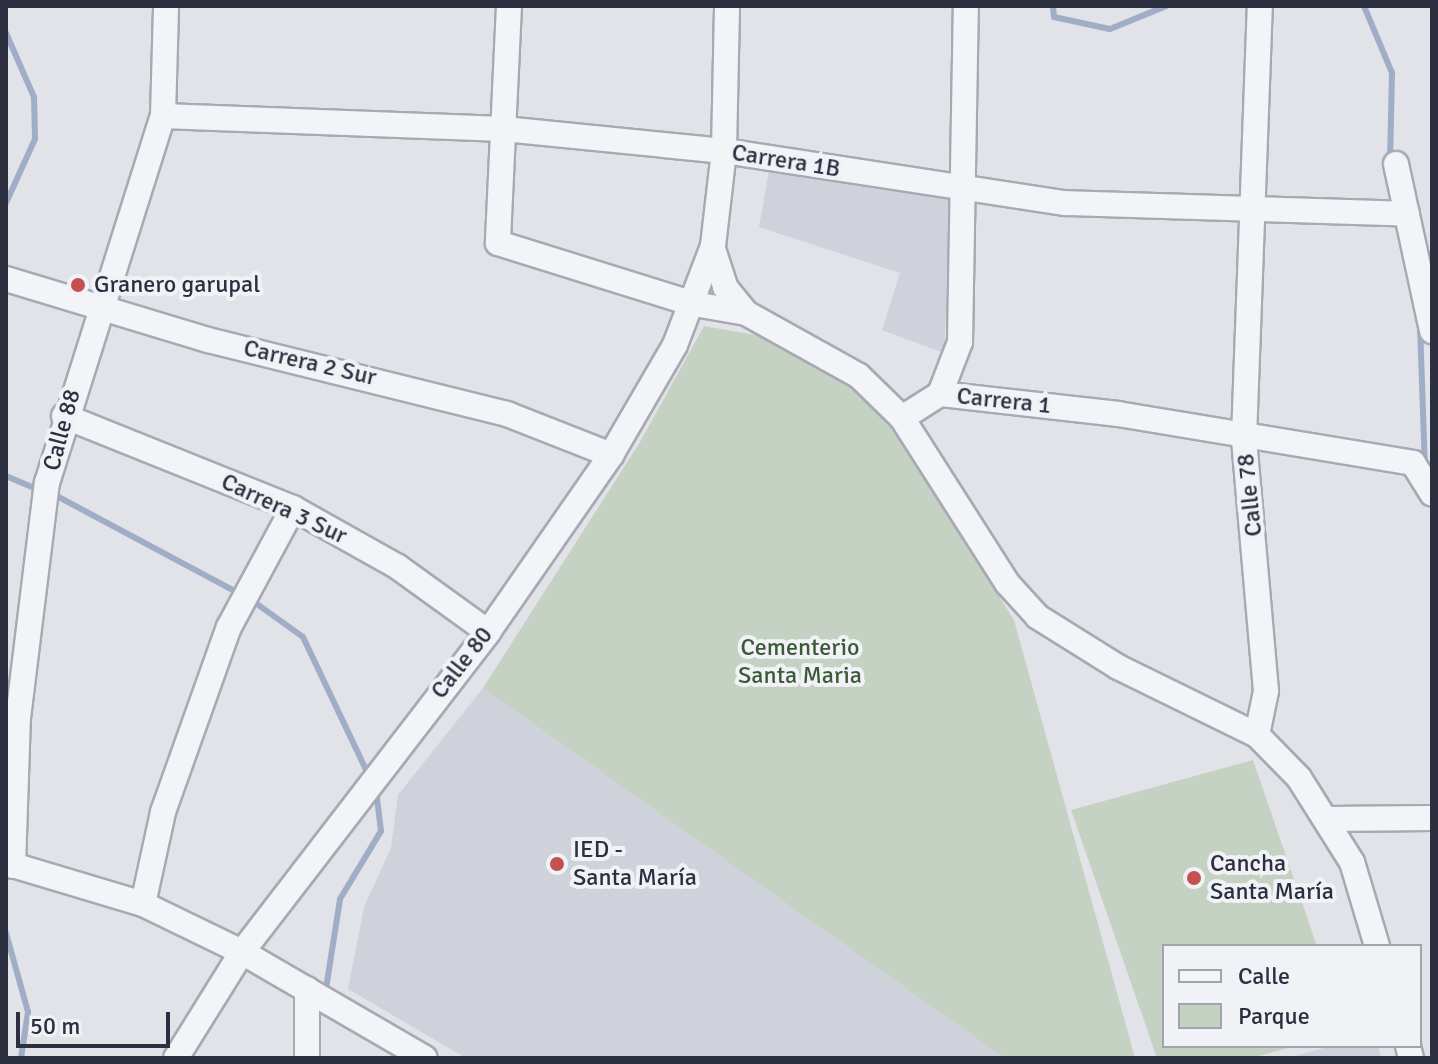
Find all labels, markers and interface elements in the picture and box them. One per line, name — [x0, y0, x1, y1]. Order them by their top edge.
street label: Carrera 1B — [730, 138, 842, 184]
place label: Granero garupal — [94, 271, 260, 299]
marker: Granero garupal — [69, 276, 87, 294]
street label: Carrera 2 Sur — [241, 334, 379, 392]
street label: Carrera 1 — [955, 382, 1053, 420]
street label: Calle 88 — [37, 386, 87, 474]
street label: Calle 78 — [1231, 452, 1269, 538]
street label: Carrera 3 Sur — [217, 467, 351, 551]
street label: Calle 80 — [425, 621, 499, 705]
park label: Cementerio Santa Maria — [738, 634, 862, 690]
place label: IED - Santa María — [573, 836, 697, 892]
place label: Cancha Santa María — [1210, 850, 1334, 906]
marker: IED - Santa María — [548, 855, 566, 873]
marker: Cancha Santa María — [1185, 869, 1203, 887]
legend — [1162, 944, 1422, 1048]
text: Calle — [1238, 961, 1290, 991]
scale bar — [20, 996, 174, 1046]
text: Parque — [1238, 1001, 1310, 1031]
text: 50 m — [30, 1011, 80, 1041]

